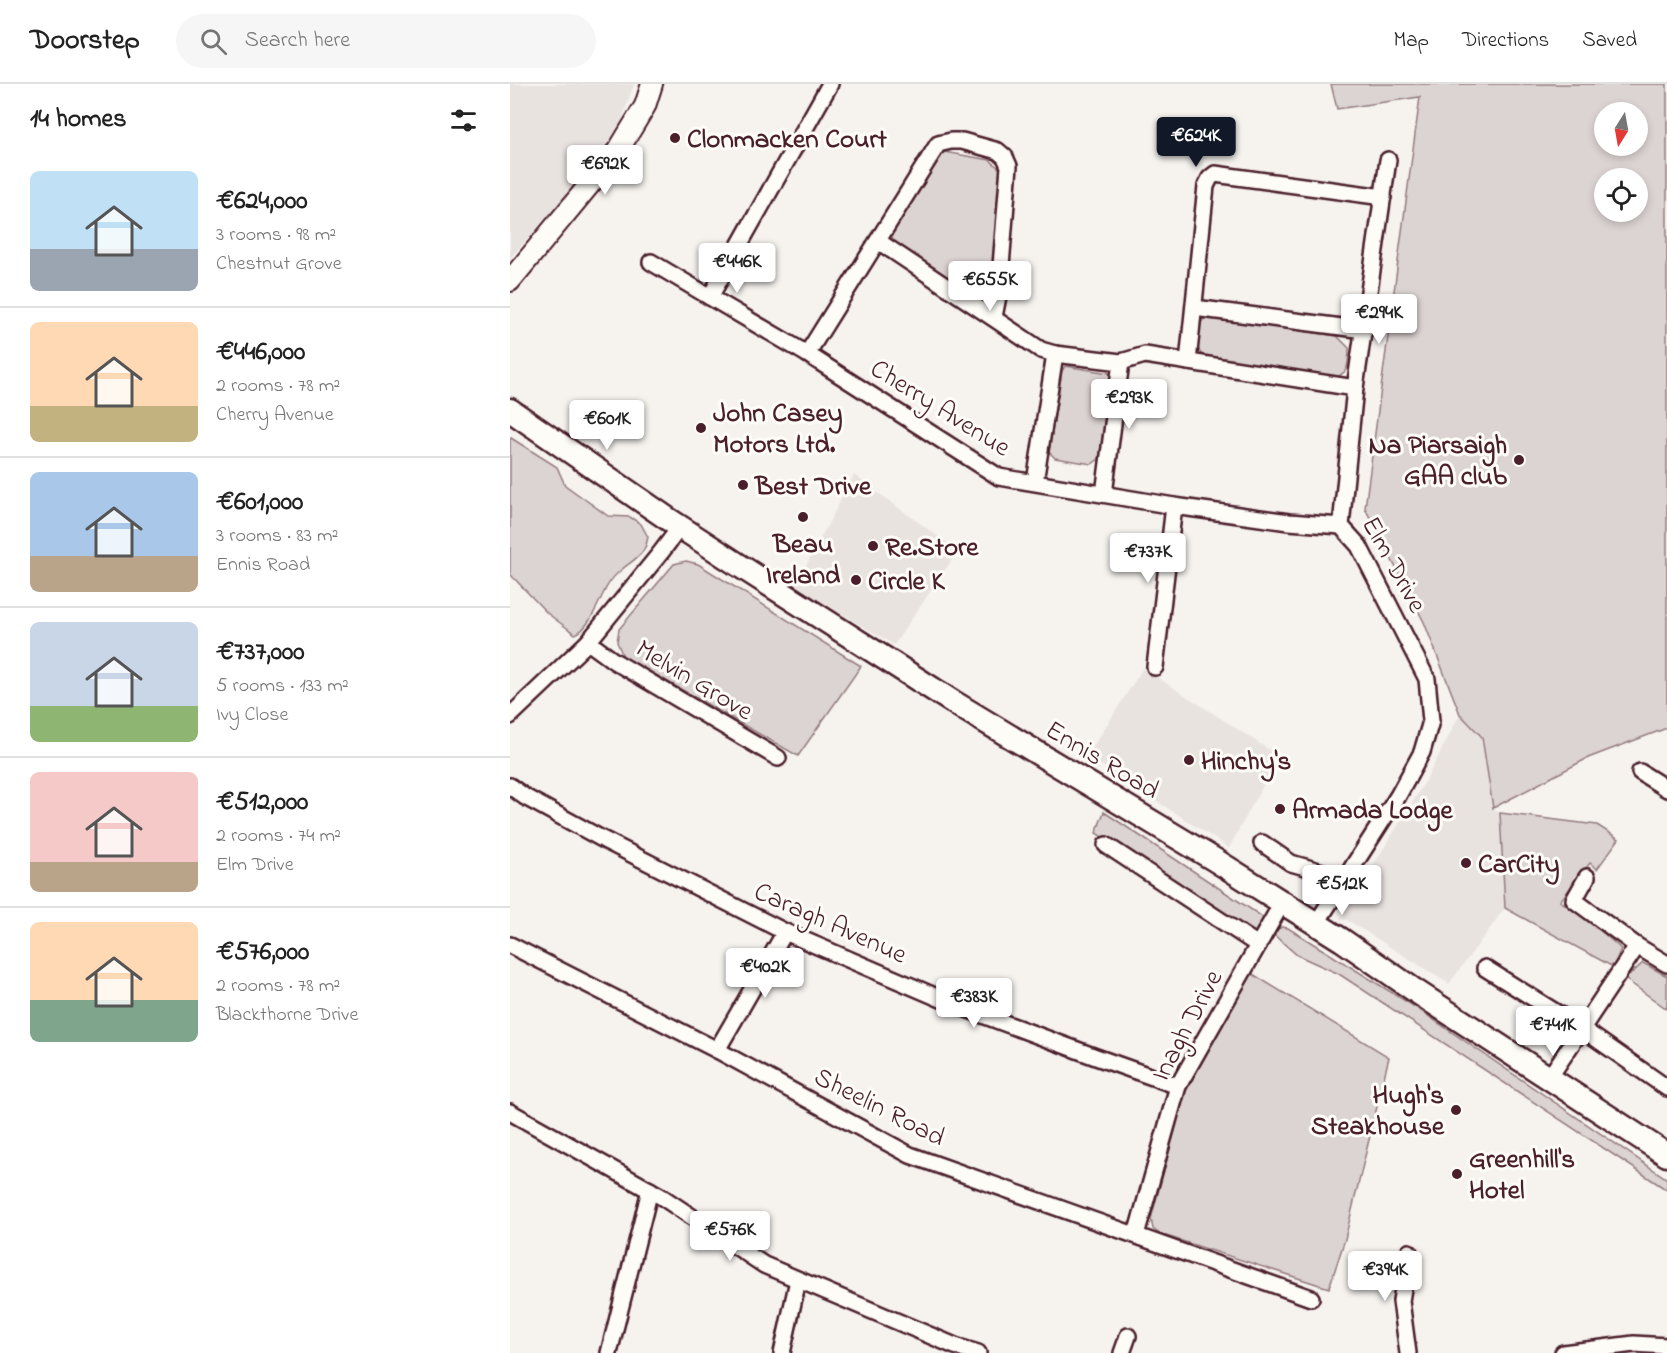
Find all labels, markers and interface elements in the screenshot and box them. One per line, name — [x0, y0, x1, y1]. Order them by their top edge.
search box — [176, 14, 596, 68]
text: Doorstep — [30, 21, 140, 62]
icon: search — [197, 25, 230, 58]
text: Search here — [245, 25, 350, 57]
text: Map — [1393, 26, 1429, 56]
text: Directions — [1462, 26, 1549, 56]
text: Saved — [1582, 26, 1637, 56]
text: 14 homes — [30, 101, 126, 139]
north arrow — [1594, 102, 1648, 156]
map controls — [1594, 102, 1648, 222]
icon: filters — [447, 104, 480, 137]
pin: €624K — [1154, 117, 1238, 168]
place label: Clonmacken Court — [687, 121, 888, 160]
text: €624K — [1171, 122, 1221, 151]
marker: Clonmacken Court — [668, 131, 682, 145]
pin: €692K — [563, 145, 647, 196]
text: €692K — [581, 150, 629, 179]
button: locate — [1594, 168, 1648, 222]
text: €624,000 — [216, 183, 307, 221]
icon: home — [78, 195, 150, 267]
text: 3 rooms · 98 m² — [216, 221, 336, 250]
pin: €446K — [695, 243, 779, 294]
text: €446K — [713, 248, 761, 277]
text: Chestnut Grove — [216, 250, 342, 279]
pin: €655K — [948, 261, 1032, 312]
text: €655K — [962, 266, 1018, 295]
pin: €294K — [1337, 294, 1421, 345]
text: €294K — [1355, 299, 1403, 328]
text: €446,000 — [216, 334, 305, 372]
icon: home — [78, 346, 150, 418]
street label: Cherry Avenue — [862, 350, 1018, 468]
text: 2 rooms · 78 m² — [216, 372, 340, 401]
pin: €293K — [1087, 379, 1171, 430]
text: €293K — [1105, 384, 1153, 413]
place label: John Casey Motors Ltd. — [713, 395, 843, 465]
pin: €601K — [565, 400, 649, 451]
text: Cherry Avenue — [216, 401, 334, 430]
text: €601K — [583, 405, 631, 434]
marker: John Casey Motors Ltd. — [694, 421, 708, 435]
place label: Na Piarsaigh GAA club — [1369, 427, 1508, 497]
marker: Na Piarsaigh GAA club — [1512, 453, 1526, 467]
place label: Best Drive — [753, 468, 872, 507]
marker: Best Drive — [736, 478, 750, 492]
text: €601,000 — [216, 484, 303, 522]
icon: home — [78, 496, 150, 568]
marker: Beau Ireland — [796, 510, 810, 524]
street label: Elm Drive — [1350, 510, 1436, 621]
text: 3 rooms · 83 m² — [216, 522, 338, 551]
place label: Beau Ireland — [766, 526, 841, 596]
place label: Re.Store — [885, 529, 979, 568]
pin: €737K — [1106, 533, 1190, 584]
text: €737K — [1124, 538, 1172, 567]
marker: Re.Store — [866, 539, 880, 553]
text: Ennis Road — [216, 551, 310, 580]
place label: Circle K — [868, 563, 945, 602]
marker: Circle K — [849, 573, 863, 587]
street label: Melvin Grove — [628, 631, 761, 732]
text: €737,000 — [216, 634, 304, 672]
icon: home — [78, 646, 150, 718]
text: 5 rooms · 133 m² — [216, 672, 349, 701]
text: Ivy Close — [216, 701, 288, 730]
street label: Ennis Road — [1037, 712, 1166, 811]
place label: Hinchy's — [1201, 743, 1291, 782]
marker: Hinchy's — [1182, 753, 1196, 767]
text: €512,000 — [216, 784, 308, 822]
place label: Armada Lodge — [1292, 792, 1453, 832]
icon: home — [78, 796, 150, 868]
marker: Armada Lodge — [1273, 802, 1287, 816]
text: 2 rooms · 74 m² — [216, 822, 341, 851]
place label: CarCity — [1478, 846, 1560, 885]
text: Elm Drive — [216, 851, 294, 880]
marker: CarCity — [1459, 856, 1473, 870]
pin: €512K — [1300, 865, 1384, 916]
text: €512K — [1316, 870, 1368, 899]
street label: Caragh Avenue — [747, 873, 914, 976]
text: €576,000 — [216, 934, 309, 972]
icon: home — [78, 946, 150, 1018]
pin: €402K — [723, 948, 807, 999]
text: €402K — [740, 953, 790, 982]
street label: Inagh Drive — [1143, 963, 1234, 1089]
text: 2 rooms · 78 m² — [216, 972, 340, 1001]
pin: €383K — [932, 978, 1016, 1029]
text: €383K — [950, 983, 998, 1012]
text: Blackthorne Drive — [216, 1001, 358, 1030]
pin: €741K — [1511, 1006, 1595, 1057]
text: €741K — [1530, 1011, 1576, 1040]
street label: Sheelin Road — [807, 1058, 951, 1158]
place label: Hugh's Steakhouse — [1311, 1077, 1445, 1147]
marker: Hugh's Steakhouse — [1449, 1103, 1463, 1117]
place label: Greenhill's Hotel — [1469, 1141, 1575, 1211]
marker: Greenhill's Hotel — [1450, 1167, 1464, 1181]
pin: €576K — [688, 1211, 772, 1262]
text: €576K — [704, 1216, 756, 1245]
pin: €394K — [1343, 1251, 1427, 1302]
text: €394K — [1362, 1256, 1408, 1285]

